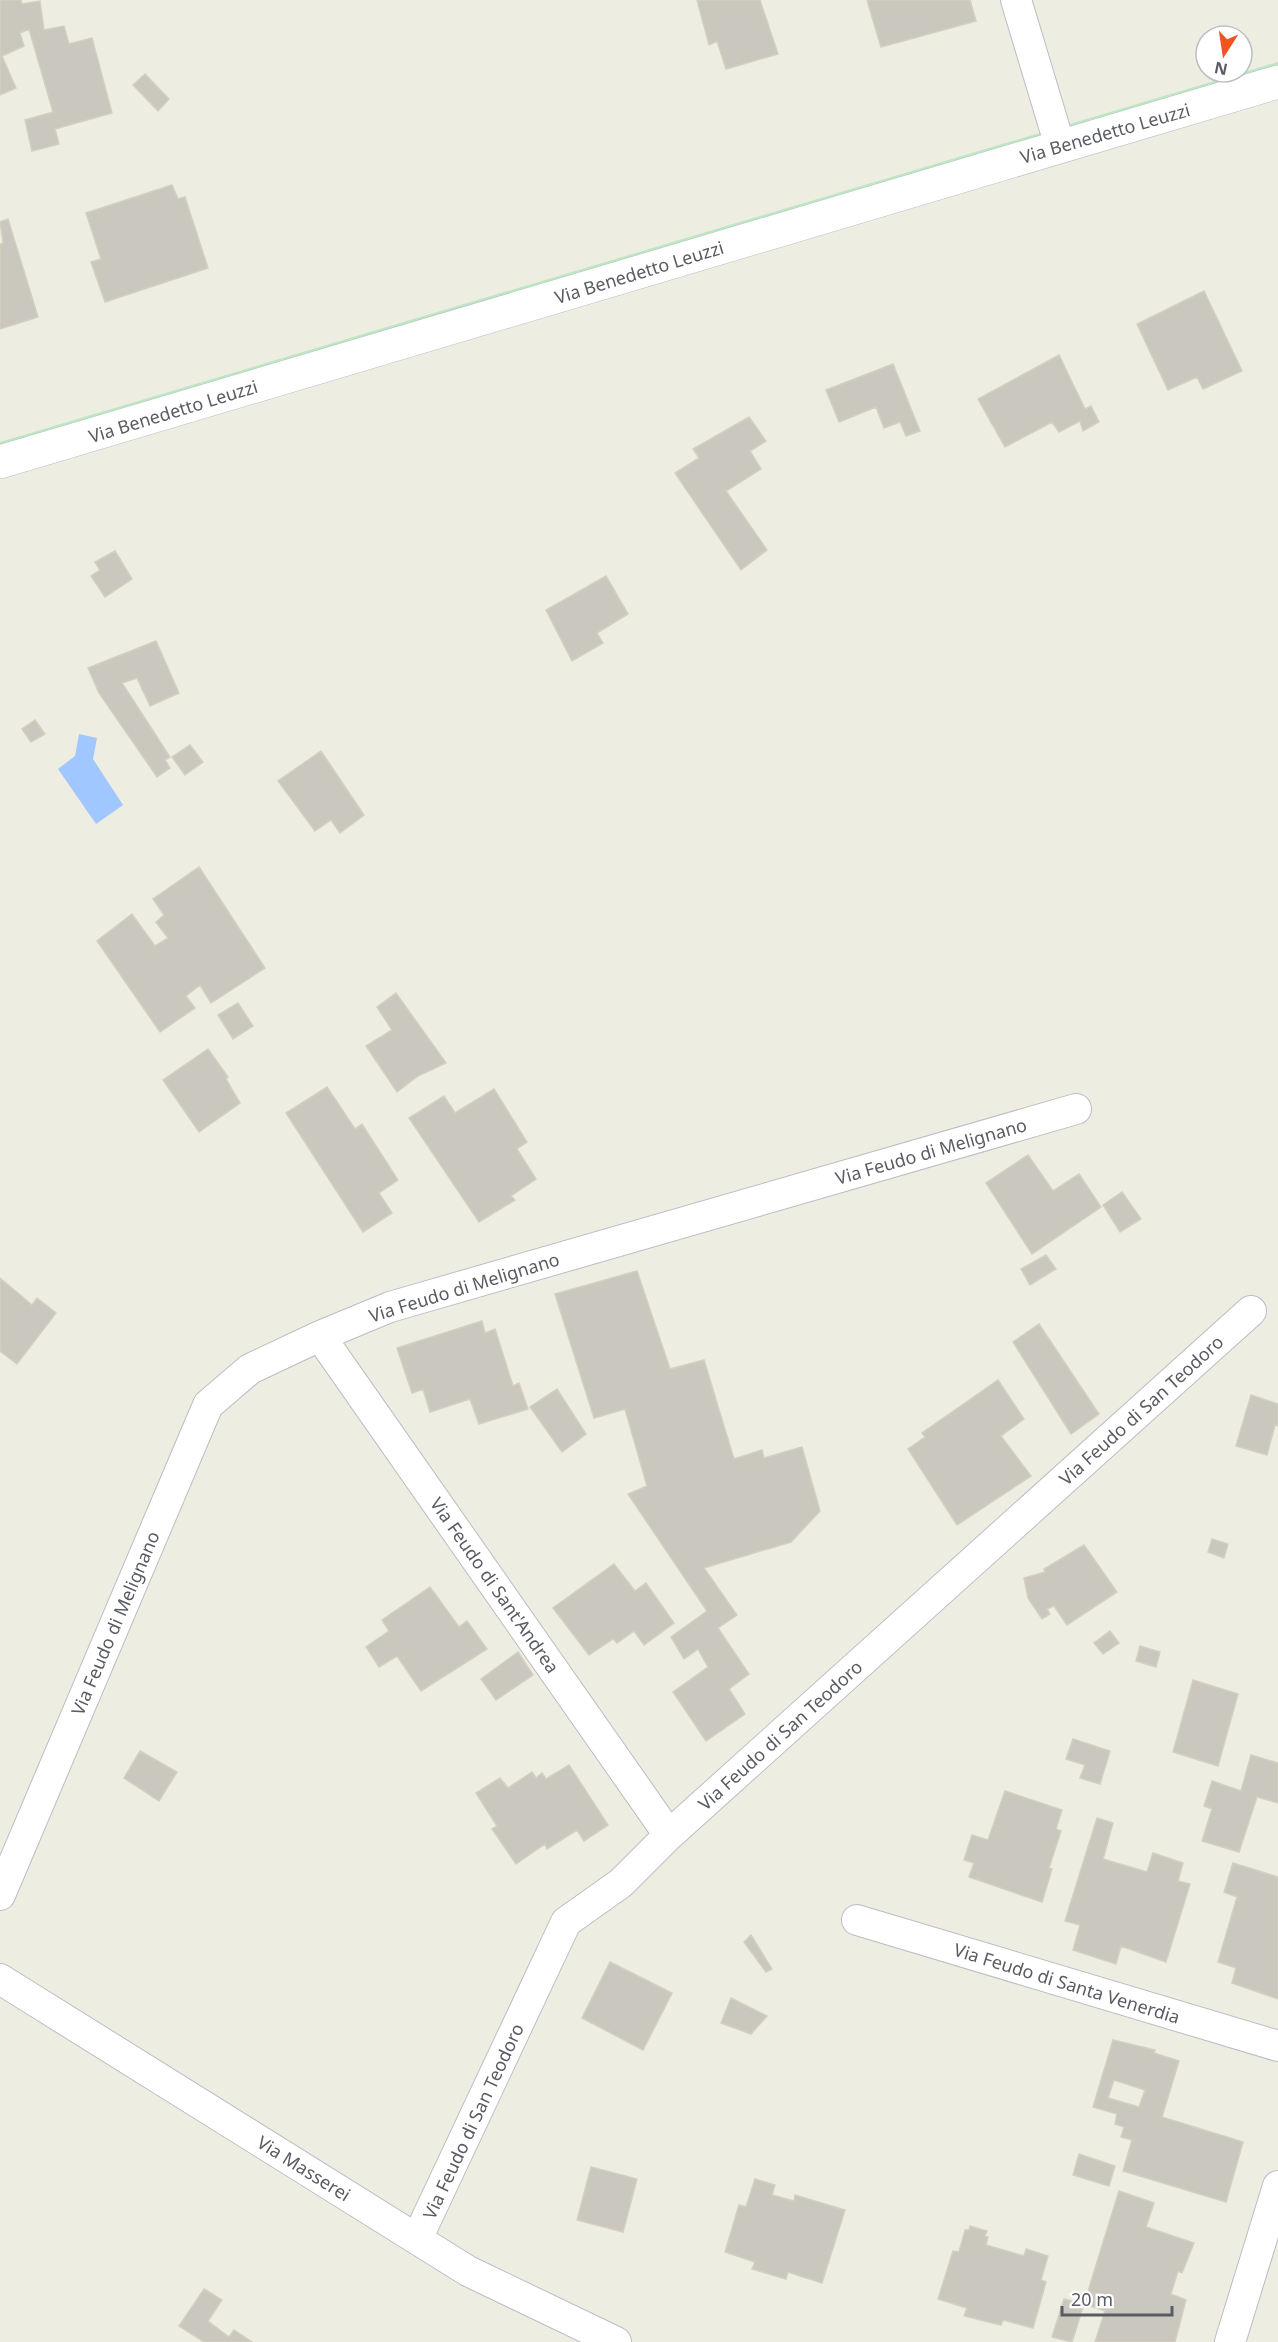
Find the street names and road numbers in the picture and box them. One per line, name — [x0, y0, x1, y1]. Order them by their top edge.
street label: Via Benedetto Leuzzi — [1017, 97, 1193, 169]
street label: Via Benedetto Leuzzi — [552, 235, 726, 309]
street label: Via Benedetto Leuzzi — [86, 374, 260, 448]
street label: Via Feudo di Melignano — [833, 1112, 1029, 1190]
street label: Via Feudo di Melignano — [366, 1247, 562, 1327]
street label: Via Feudo di San Teodoro — [1054, 1330, 1228, 1490]
street label: Via Feudo di Sant'Andrea — [425, 1492, 565, 1678]
street label: Via Feudo di Melignano — [65, 1527, 165, 1719]
street label: Via Feudo di San Teodoro — [693, 1655, 867, 1815]
street label: Via Feudo di Santa Venerdia — [951, 1937, 1183, 2029]
street label: Via Feudo di San Teodoro — [417, 2019, 529, 2223]
street label: Via Masserei — [253, 2130, 355, 2206]

